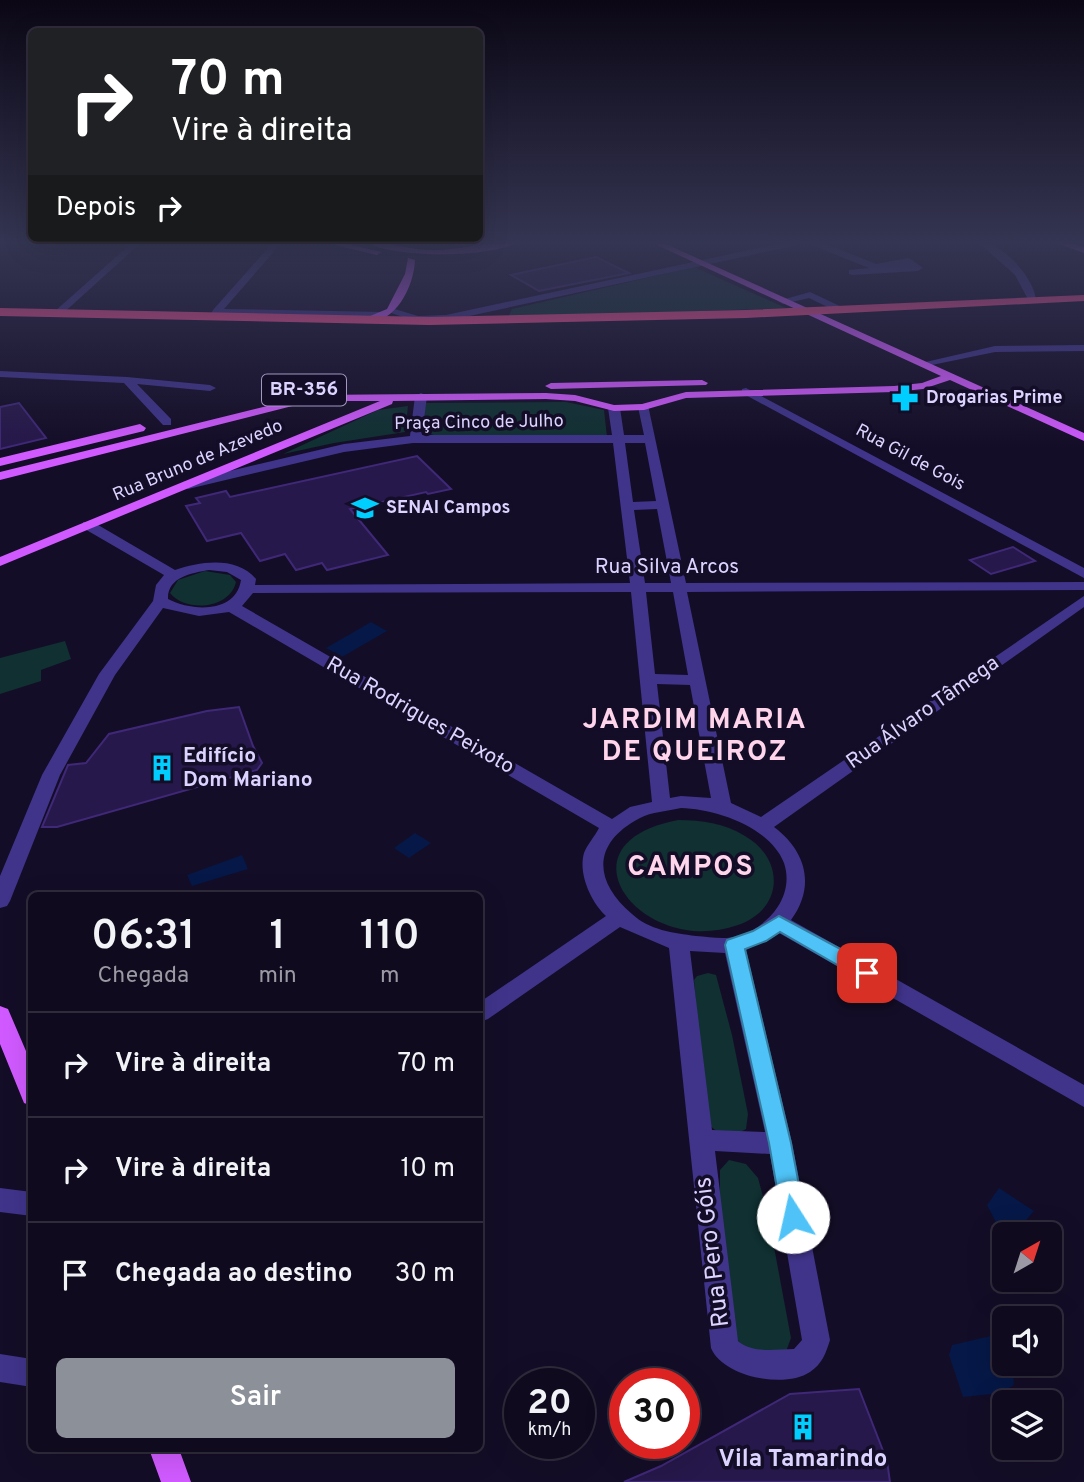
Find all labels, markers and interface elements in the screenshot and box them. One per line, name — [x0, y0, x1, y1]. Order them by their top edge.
text: 70 m — [171, 51, 285, 113]
icon: right — [56, 56, 147, 147]
text: Vire à direita — [171, 112, 352, 152]
icon: right — [150, 189, 188, 227]
text: Depois — [56, 192, 136, 225]
road number: BR-356 — [262, 374, 346, 406]
pharmacy icon: Drogarias Prime — [890, 383, 920, 413]
place label: Drogarias Prime — [926, 387, 1062, 410]
street label: Praça Cinco de Julho — [394, 410, 564, 436]
street label: Rua Bruno de Azevedo — [110, 415, 286, 507]
street label: Rua Gil de Gois — [851, 419, 969, 497]
school or university icon: SENAI Campos — [350, 493, 380, 523]
place label: SENAI Campos — [386, 497, 510, 520]
street label: Rua Silva Arcos — [595, 554, 739, 581]
street label: Rua Álvaro Tâmega — [841, 649, 1005, 776]
street label: Rua Rodrigues Peixoto — [321, 651, 519, 781]
district label: JARDIM MARIA DE QUEIROZ — [582, 703, 808, 771]
place label: Edifício Dom Mariano — [183, 743, 313, 794]
building icon: Edifício Dom Mariano — [147, 753, 177, 783]
district label: CAMPOS — [627, 850, 755, 886]
text: 06:31 — [91, 911, 195, 964]
text: 1 — [269, 911, 286, 964]
text: 110 — [360, 911, 420, 964]
pin — [837, 943, 897, 1003]
icon: arrive — [848, 954, 886, 992]
text: Chegada — [97, 962, 189, 991]
text: min — [258, 962, 297, 991]
text: m — [380, 962, 400, 991]
icon: right — [56, 1046, 94, 1084]
text: Vire à direita — [115, 1048, 271, 1081]
text: 70 m — [397, 1048, 455, 1081]
icon: right — [56, 1151, 94, 1189]
text: Vire à direita — [115, 1153, 271, 1186]
text: 10 m — [400, 1153, 455, 1186]
street label: Rua Pero Góis — [689, 1175, 737, 1329]
position arrow — [756, 1180, 830, 1254]
north arrow — [992, 1222, 1062, 1292]
map controls — [992, 1222, 1062, 1460]
icon: arrive — [56, 1256, 94, 1294]
text: Chegada ao destino — [115, 1258, 352, 1291]
text: 30 m — [395, 1258, 455, 1291]
button: sound — [992, 1306, 1062, 1376]
button: Sair — [56, 1358, 455, 1438]
speed limit sign: 30 — [609, 1368, 700, 1459]
text: 20 — [527, 1382, 572, 1426]
button: layers — [992, 1390, 1062, 1460]
building icon: Vila Tamarindo — [788, 1412, 818, 1442]
text: km/h — [528, 1419, 571, 1442]
place label: Vila Tamarindo — [719, 1445, 887, 1475]

